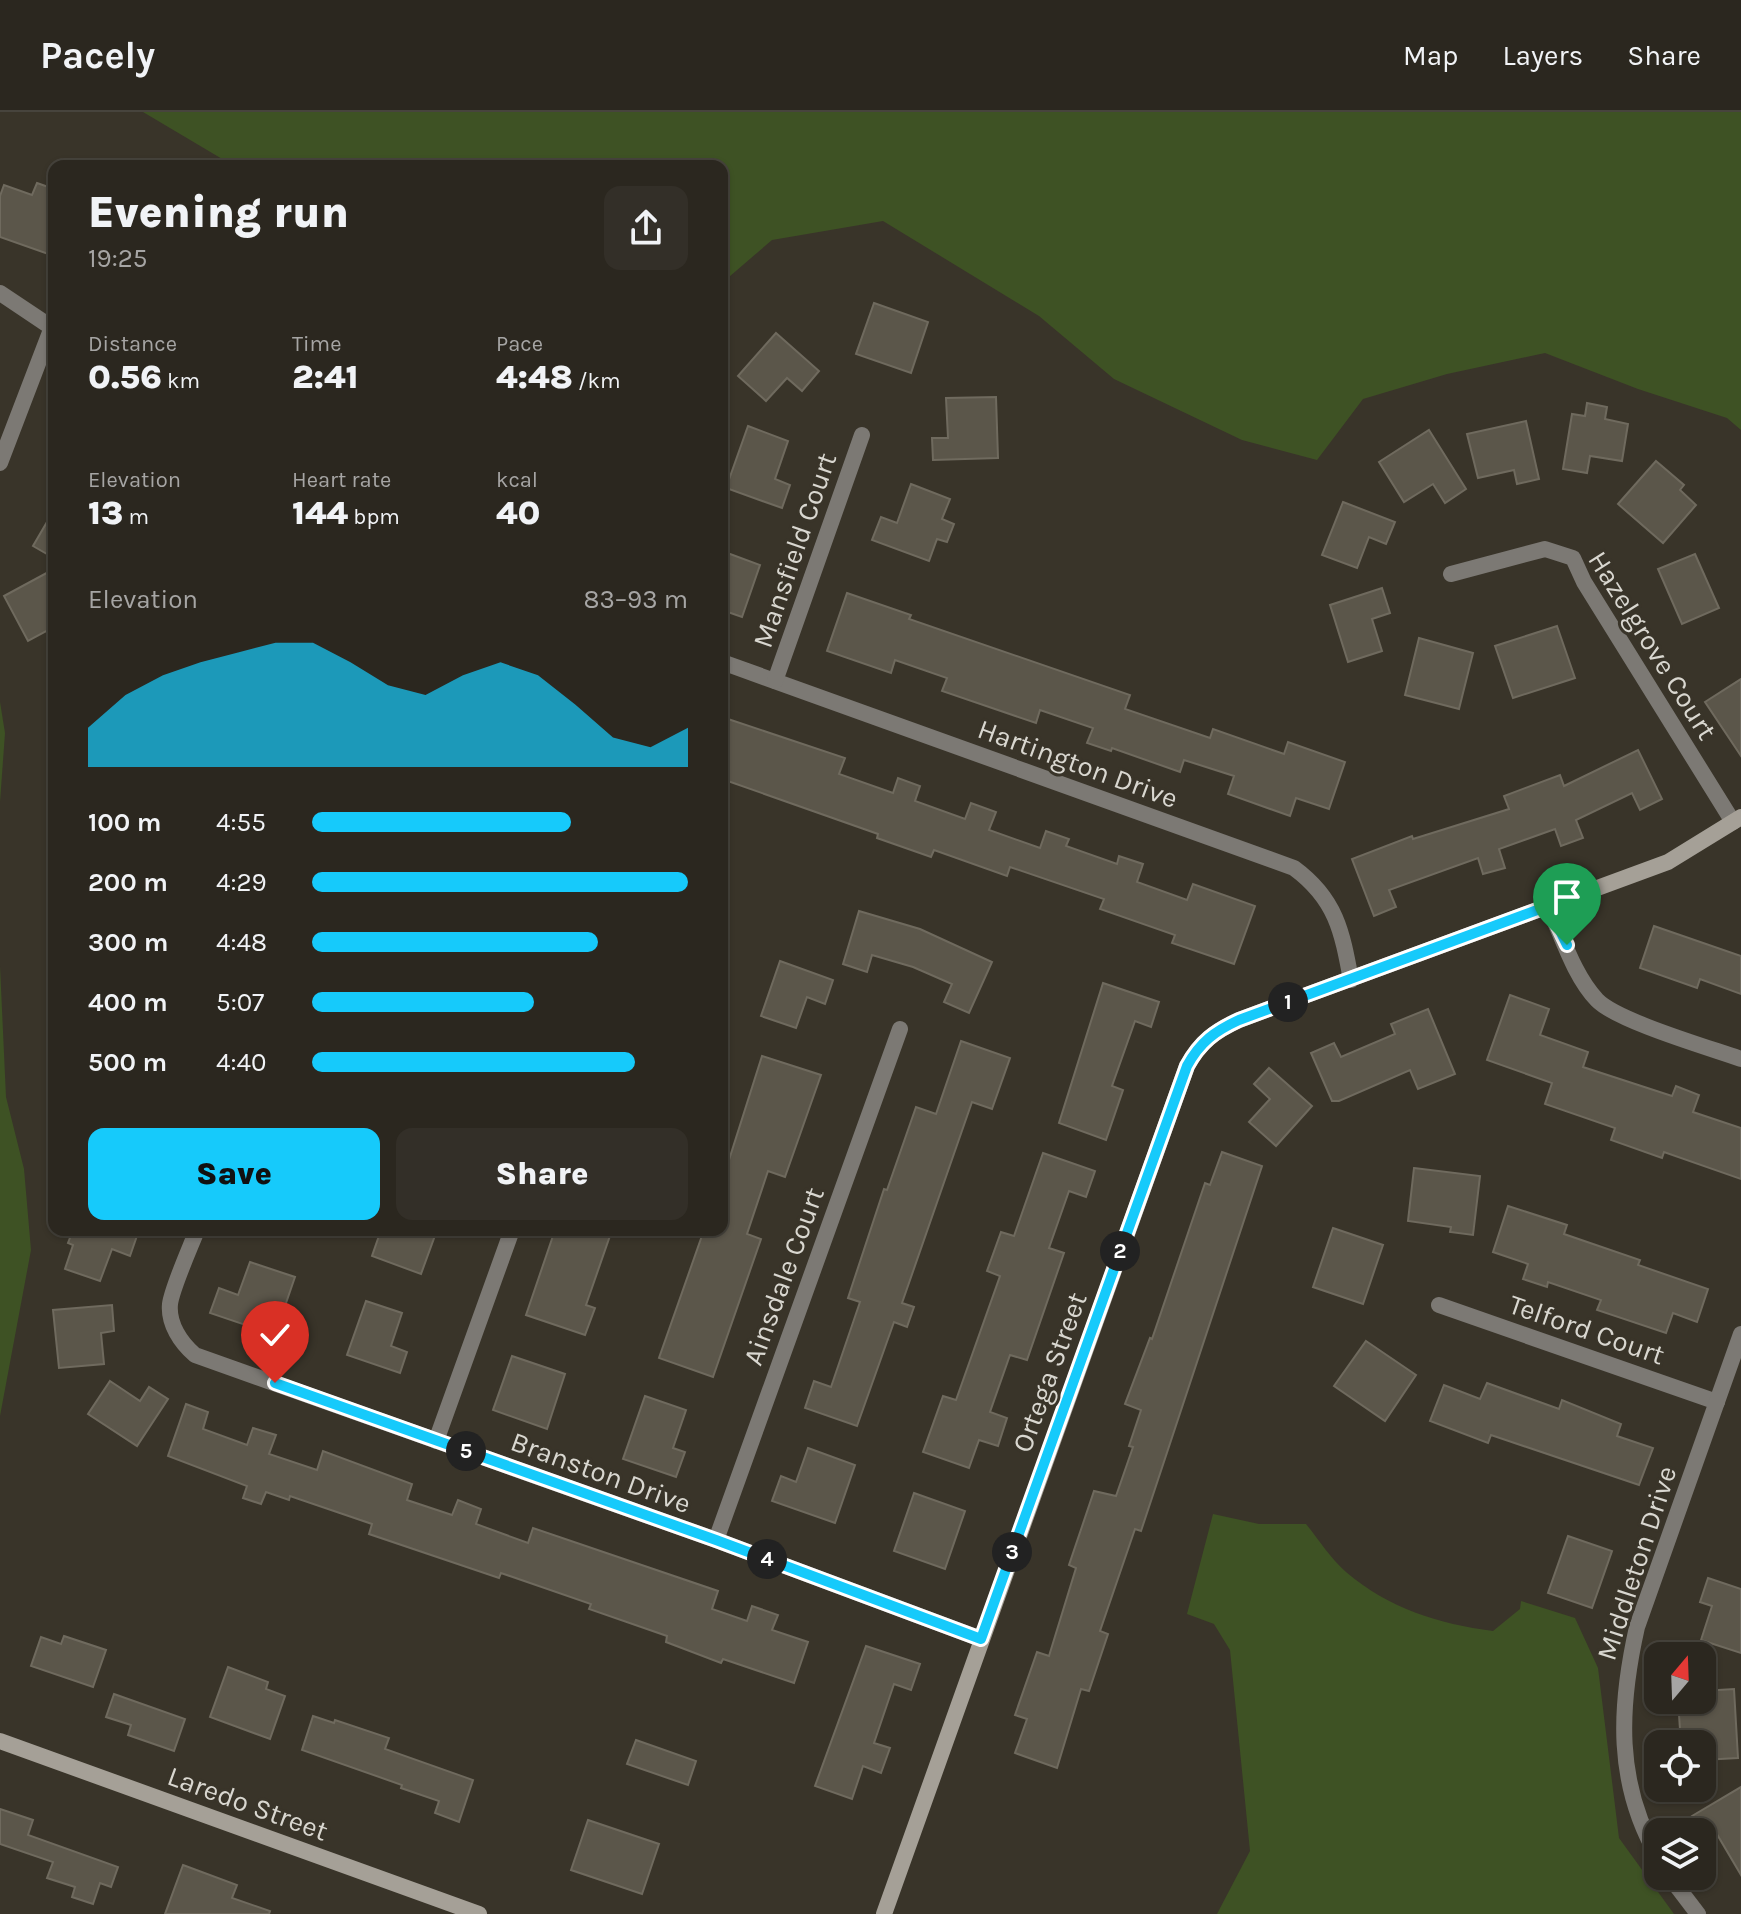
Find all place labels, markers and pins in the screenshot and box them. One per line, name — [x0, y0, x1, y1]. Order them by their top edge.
pin — [1533, 863, 1601, 945]
pin: 1 — [1268, 982, 1308, 1022]
pin: 2 — [1100, 1231, 1140, 1271]
pin — [241, 1301, 309, 1383]
pin: 5 — [446, 1431, 486, 1471]
pin: 3 — [992, 1532, 1032, 1572]
pin: 4 — [747, 1539, 787, 1579]

